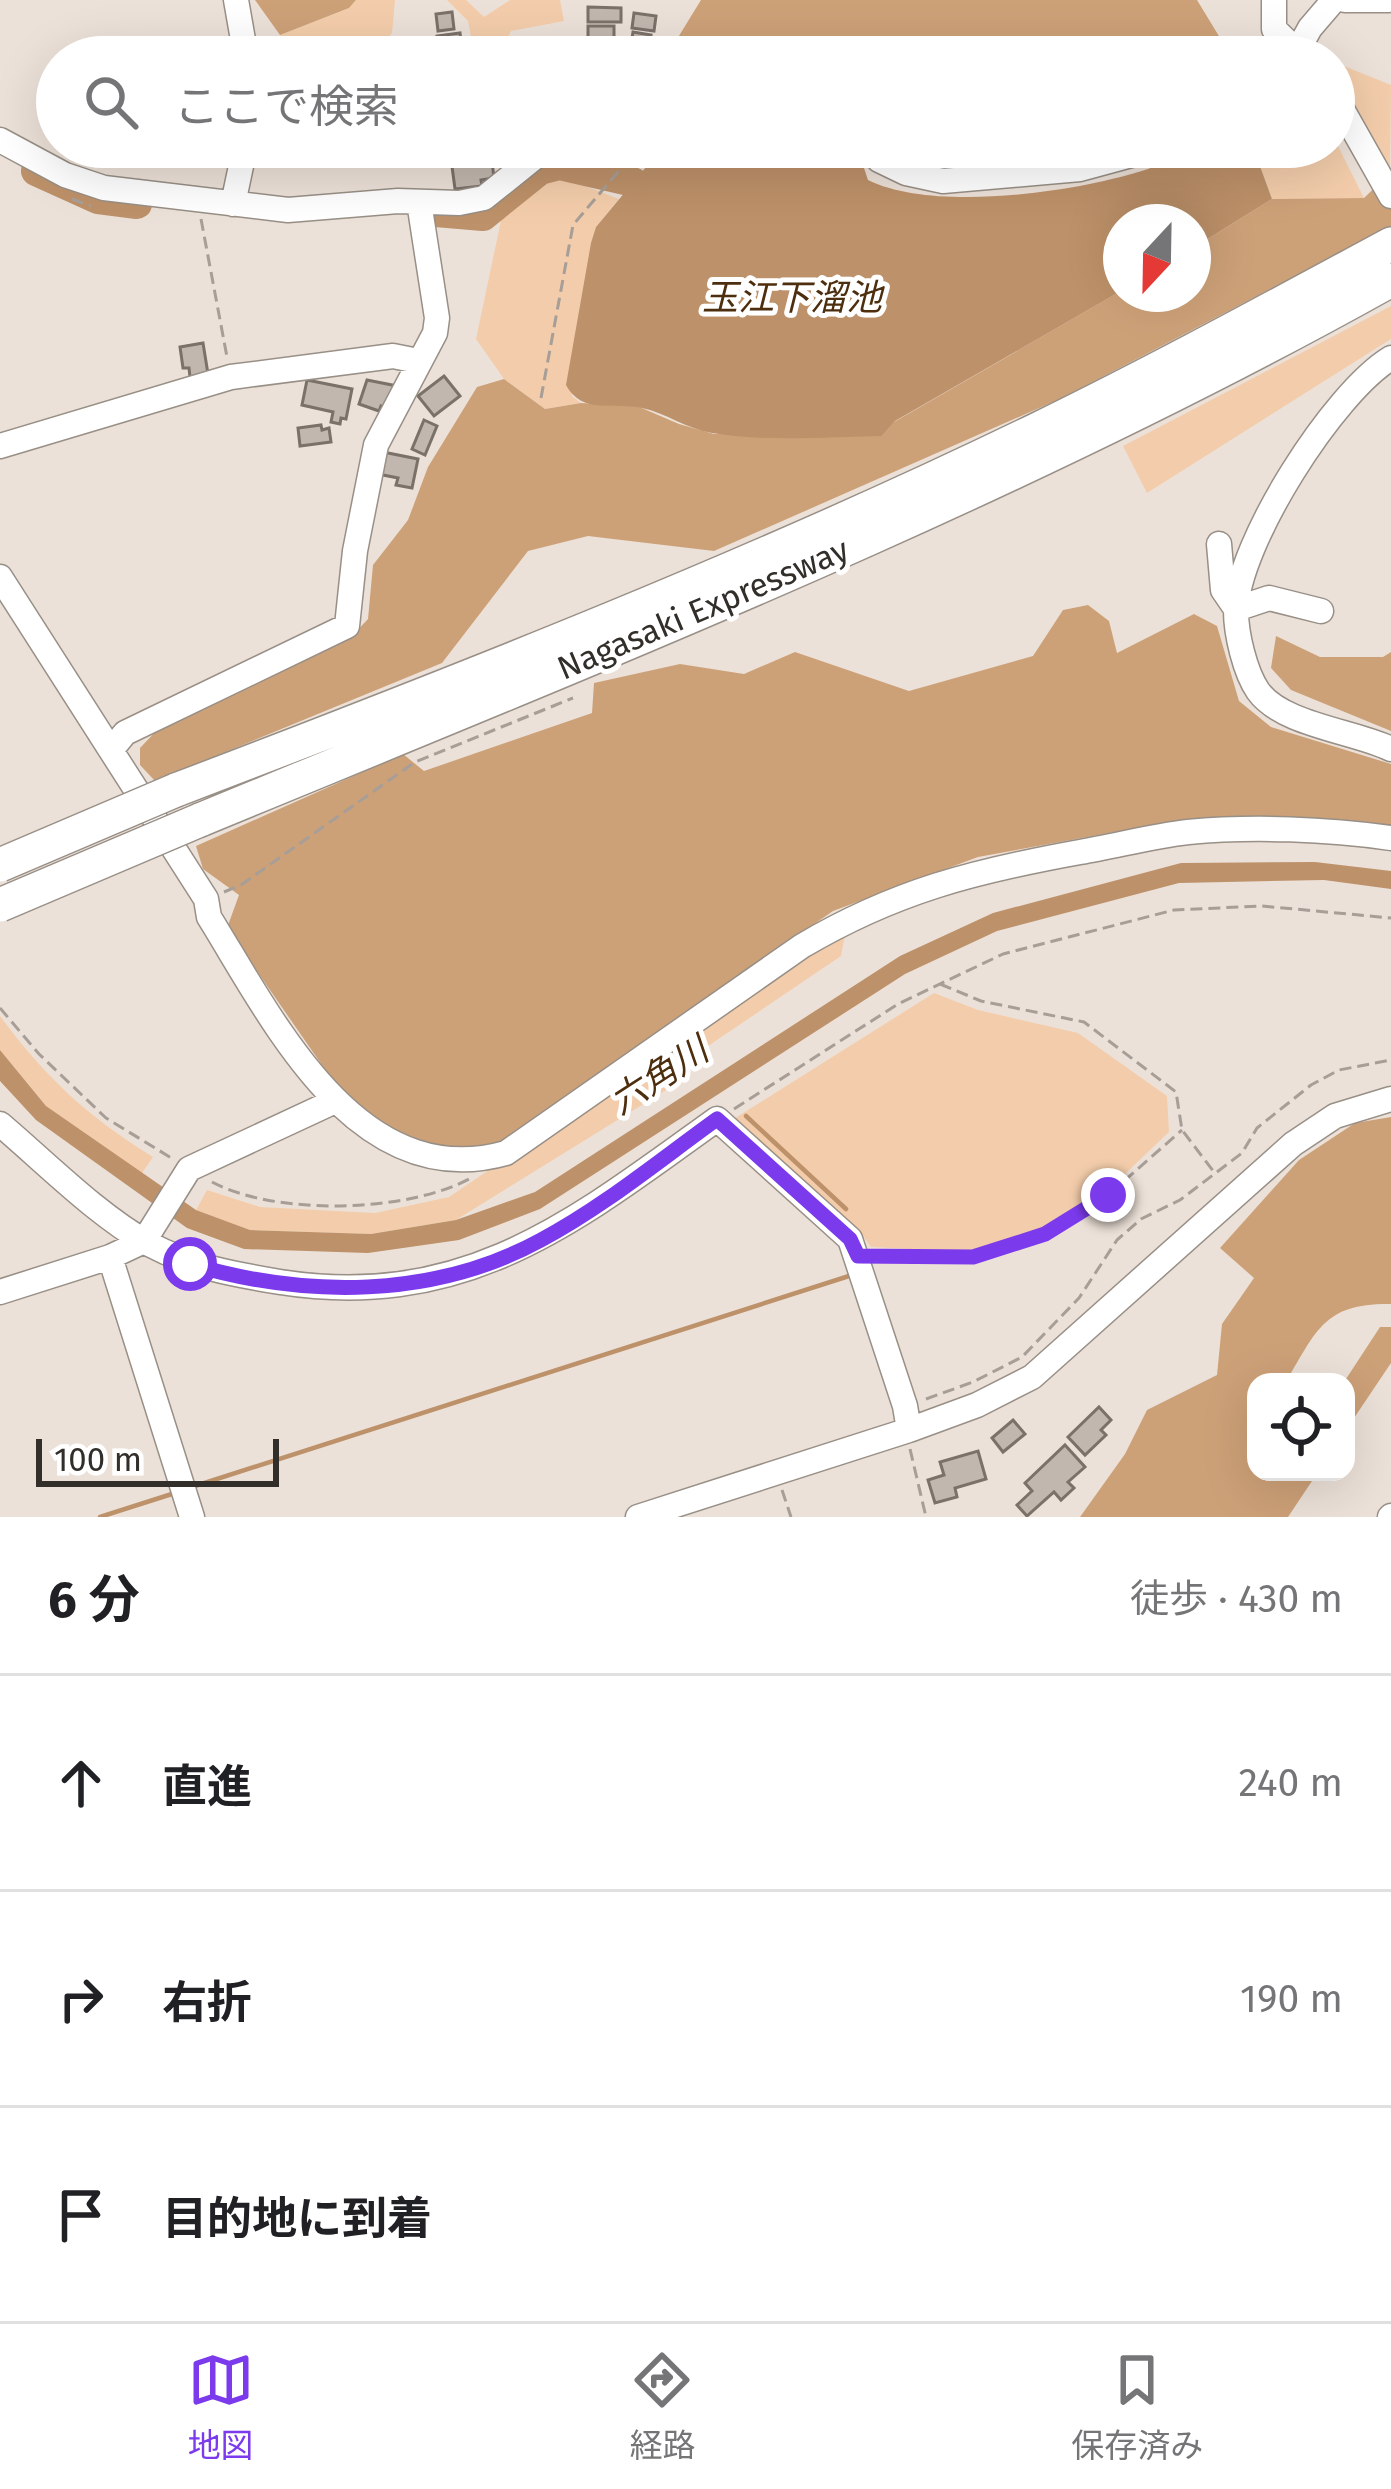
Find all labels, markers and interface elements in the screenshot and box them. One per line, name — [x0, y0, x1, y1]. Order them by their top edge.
search box — [36, 36, 1355, 168]
icon: search — [78, 69, 144, 135]
text: ここで検索 — [174, 80, 399, 134]
north arrow — [1103, 204, 1211, 312]
water label: 玉江下溜池 — [702, 276, 885, 320]
street label: Nagasaki Expressway — [551, 530, 855, 688]
water label: 六角川 — [602, 1026, 720, 1124]
route end — [1081, 1168, 1135, 1222]
route start — [163, 1237, 217, 1291]
map controls — [1247, 1373, 1355, 1481]
button: locate — [1247, 1373, 1355, 1481]
scale bar — [36, 1433, 279, 1486]
text: 100 m — [54, 1440, 142, 1480]
text: 6 分 — [48, 1569, 140, 1631]
text: 徒歩 · 430 m — [1130, 1576, 1343, 1622]
icon: ahead — [48, 1750, 114, 1816]
text: 直進 — [162, 1760, 252, 1814]
text: 240 m — [1238, 1760, 1343, 1806]
icon: right — [48, 1966, 114, 2032]
text: 右折 — [162, 1976, 252, 2030]
text: 190 m — [1240, 1976, 1343, 2022]
icon: arrive — [48, 2182, 114, 2248]
text: 目的地に到着 — [162, 2192, 432, 2246]
tab: 地図 — [188, 2347, 254, 2467]
tab: 経路 — [629, 2347, 695, 2467]
tab: 保存済み — [1071, 2347, 1203, 2467]

